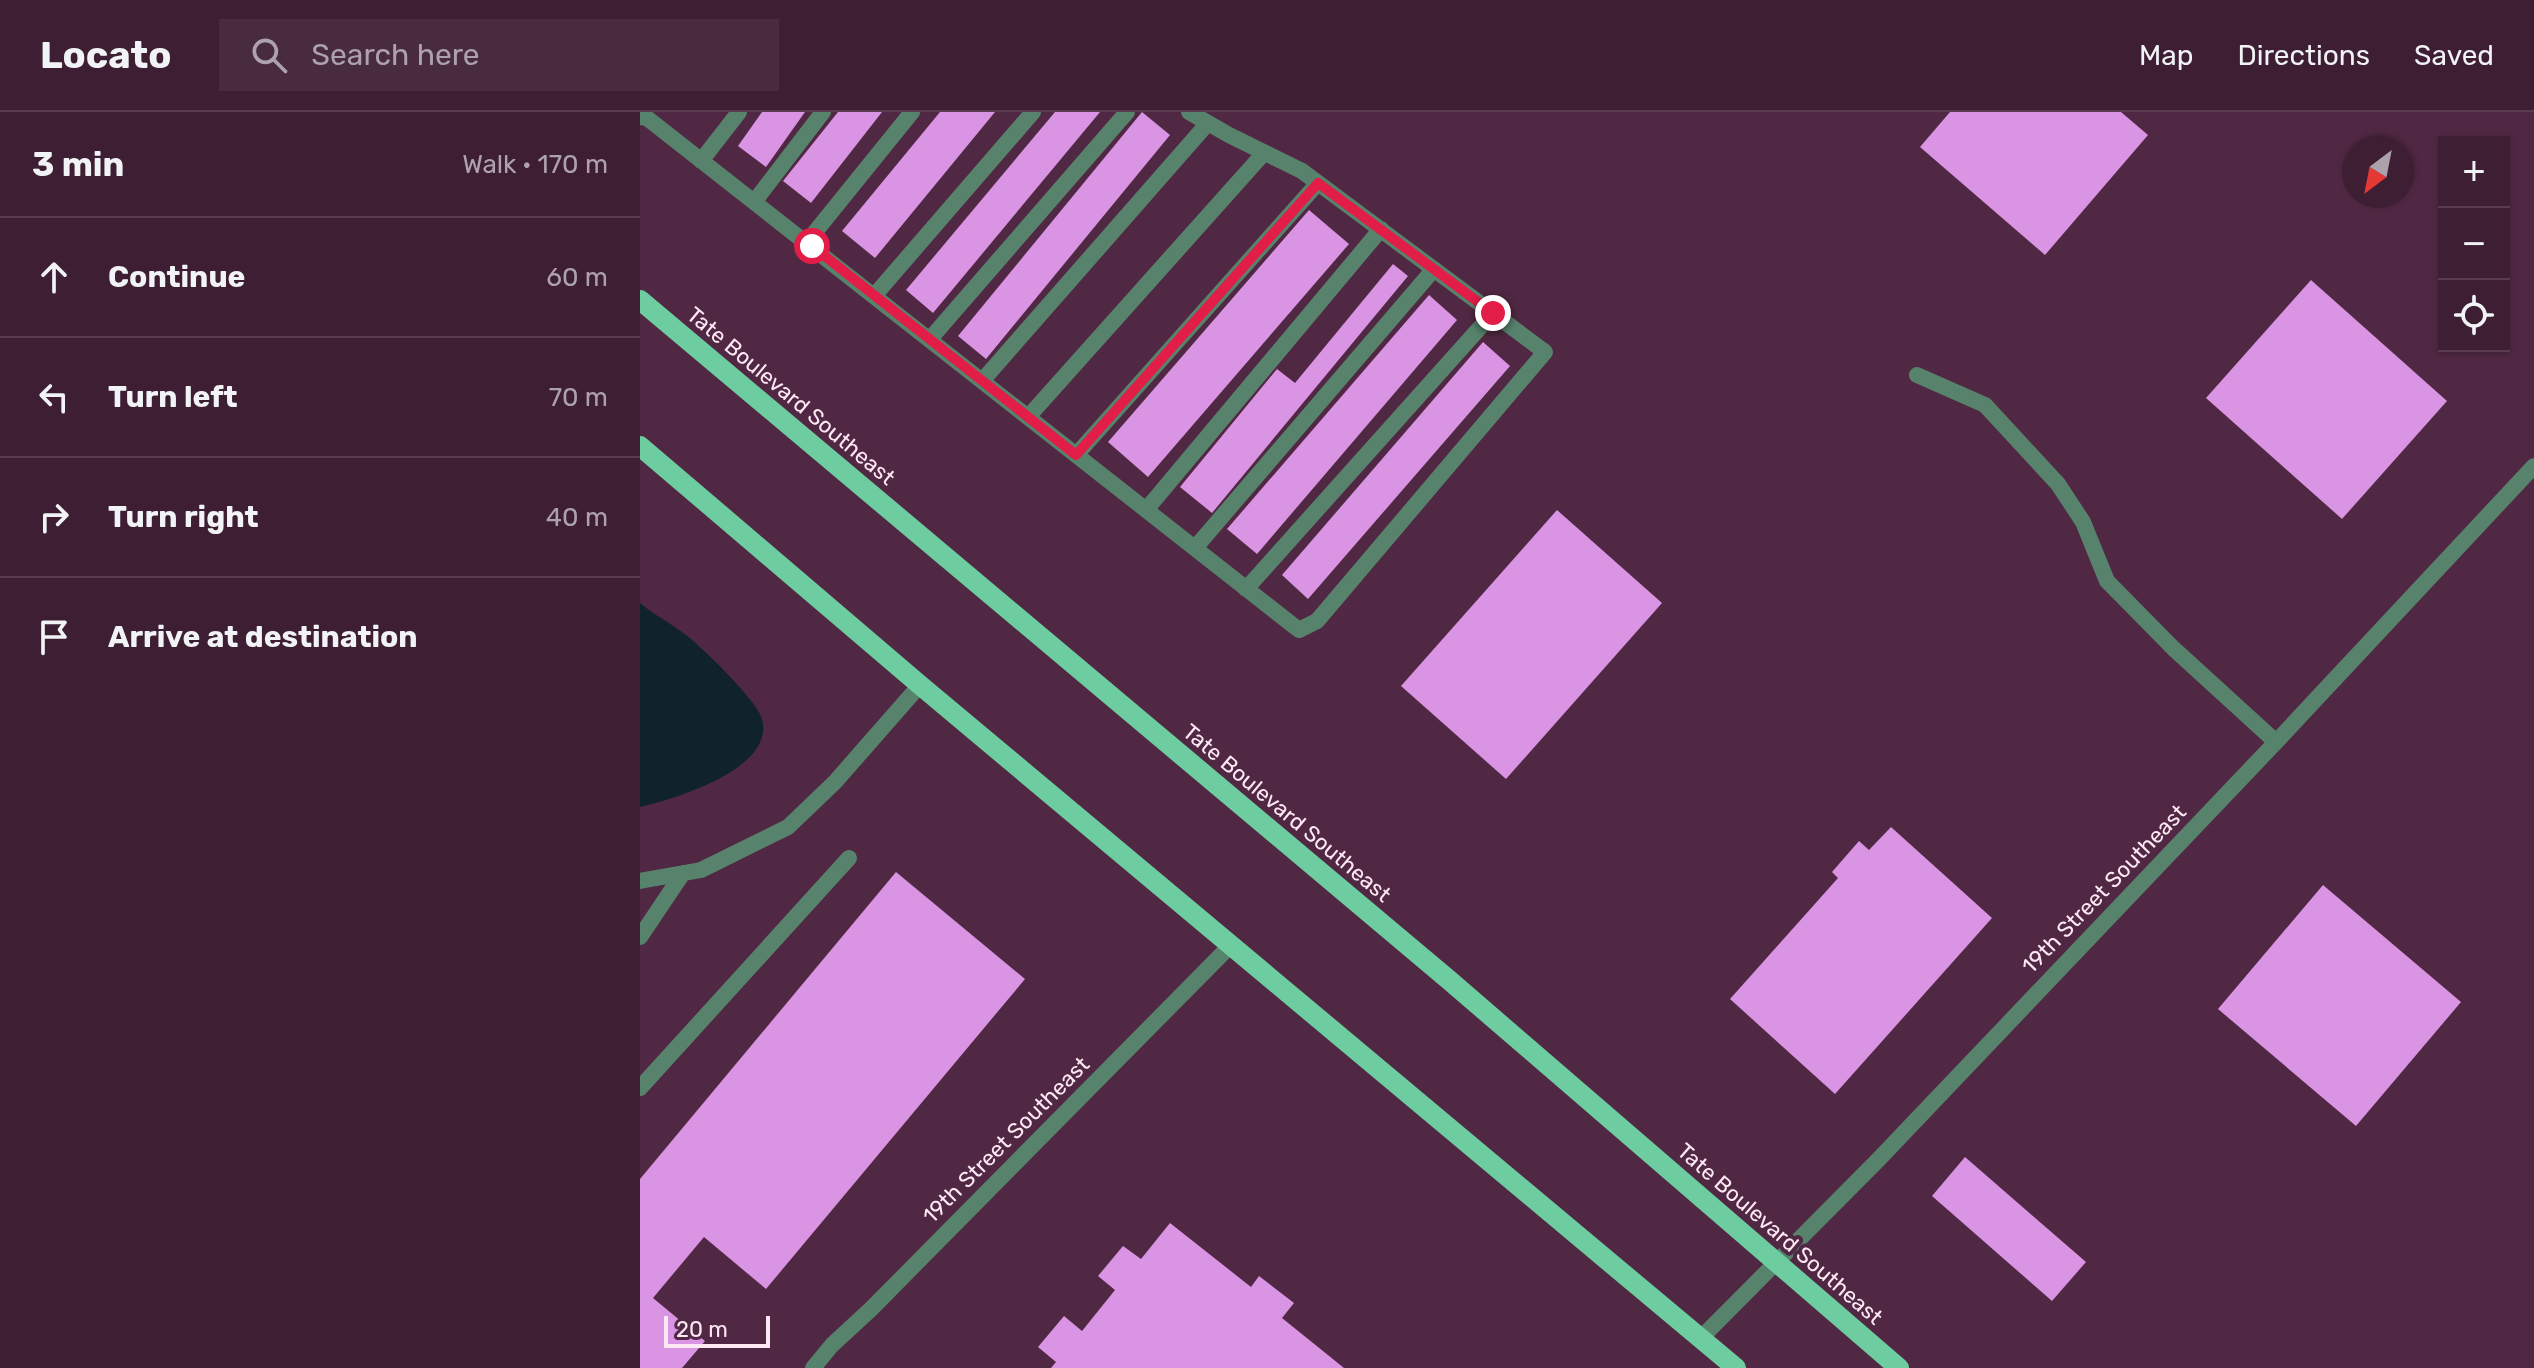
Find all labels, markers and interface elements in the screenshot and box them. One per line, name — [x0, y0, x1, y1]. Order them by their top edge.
search box — [219, 19, 779, 91]
text: Locato — [40, 32, 171, 78]
icon: search — [247, 33, 291, 77]
text: Search here — [311, 37, 480, 73]
text: Map — [2139, 39, 2193, 72]
text: Directions — [2237, 39, 2370, 72]
text: Saved — [2414, 39, 2494, 72]
north arrow — [2342, 136, 2414, 208]
map controls — [2438, 136, 2510, 352]
button: + — [2438, 136, 2510, 208]
text: 3 min — [32, 144, 124, 185]
text: Walk · 170 m — [462, 149, 608, 180]
button: − — [2438, 208, 2510, 280]
route start — [794, 228, 830, 264]
icon: ahead — [32, 255, 76, 299]
text: Continue — [108, 259, 245, 295]
text: 60 m — [546, 262, 608, 293]
button: locate — [2438, 280, 2510, 352]
route end — [1475, 295, 1511, 331]
street label: Tate Boulevard Southeast — [681, 301, 901, 491]
icon: left — [32, 375, 76, 419]
text: Turn left — [108, 379, 238, 415]
text: 70 m — [549, 382, 608, 413]
icon: right — [32, 495, 76, 539]
text: Turn right — [108, 499, 259, 535]
text: 40 m — [546, 502, 608, 533]
icon: arrive — [32, 615, 76, 659]
text: Arrive at destination — [108, 619, 418, 655]
street label: Tate Boulevard Southeast — [1177, 718, 1397, 908]
street label: 19th Street Southeast — [2016, 799, 2192, 979]
street label: 19th Street Southeast — [917, 1051, 1095, 1229]
street label: Tate Boulevard Southeast — [1672, 1137, 1888, 1331]
scale bar — [664, 1312, 770, 1348]
text: 20 m — [676, 1316, 728, 1343]

